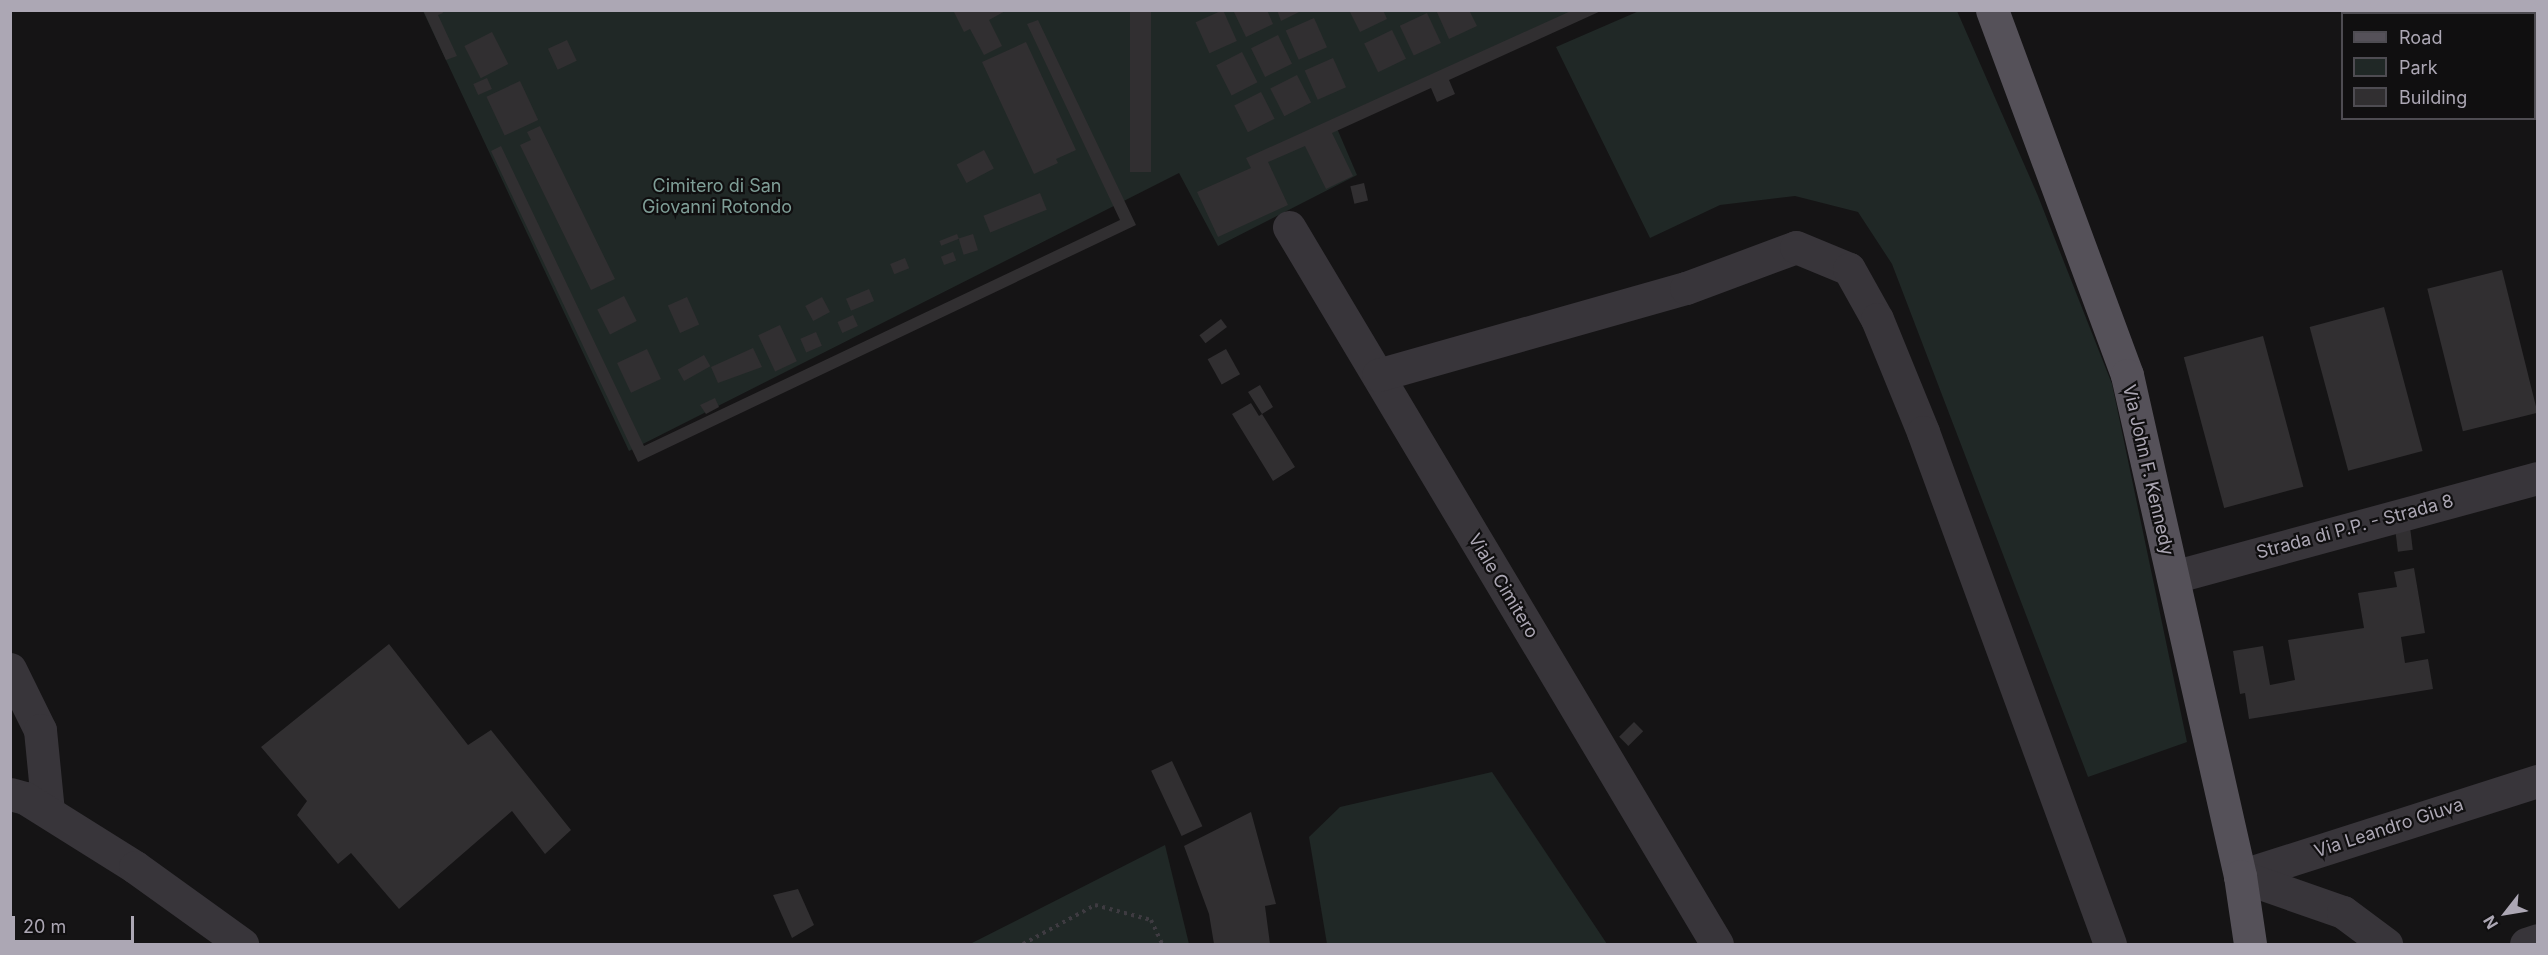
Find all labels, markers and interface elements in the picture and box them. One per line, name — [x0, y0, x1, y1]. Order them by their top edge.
legend — [2341, 12, 2536, 120]
text: Road — [2399, 27, 2442, 48]
text: Park — [2399, 57, 2438, 78]
text: Building — [2399, 87, 2467, 108]
park label: Cimitero di San Giovanni Rotondo — [642, 176, 792, 219]
street label: Via John F. Kennedy — [2118, 383, 2178, 557]
street label: Strada di P.P. - Strada 8 — [2254, 490, 2456, 564]
street label: Viale Cimitero — [1463, 530, 1543, 642]
street label: Via Leandro Giuva — [2312, 794, 2466, 862]
north arrow — [2476, 883, 2536, 943]
scale bar — [15, 904, 136, 942]
text: N — [2479, 912, 2502, 933]
text: 20 m — [23, 916, 66, 937]

